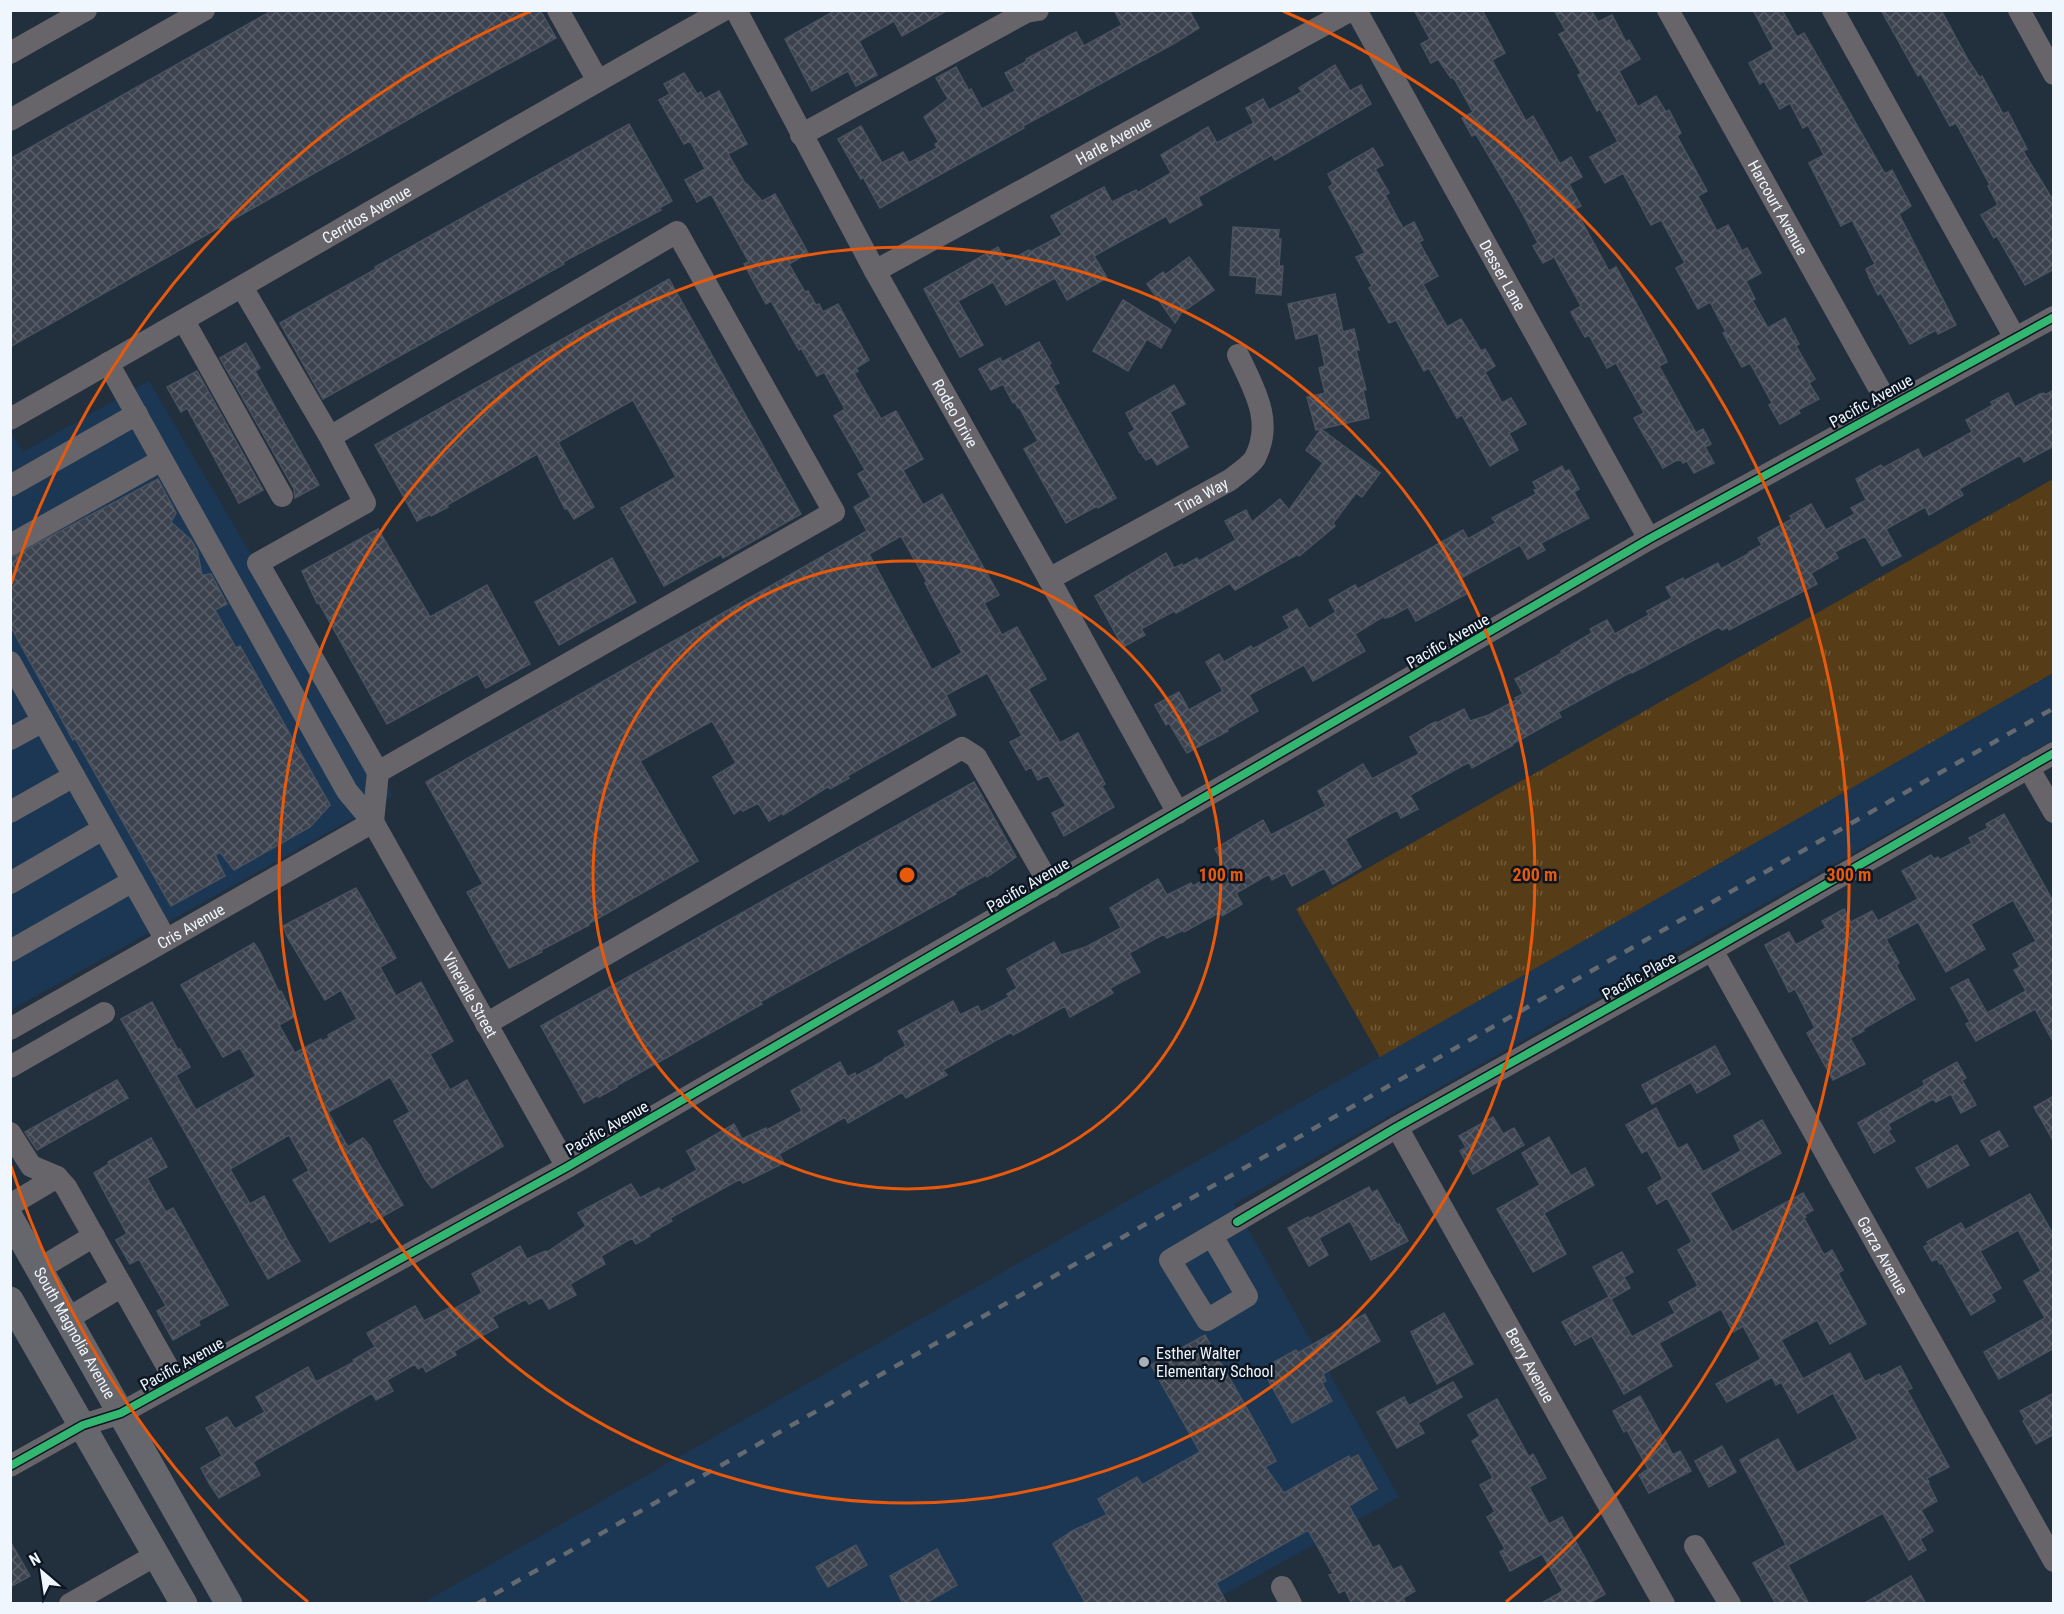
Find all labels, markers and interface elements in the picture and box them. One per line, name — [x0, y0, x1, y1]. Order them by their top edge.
street label: Harle Avenue — [1072, 112, 1155, 169]
street label: Harcourt Avenue — [1744, 157, 1812, 258]
street label: Cerritos Avenue — [318, 181, 414, 247]
street label: Desser Lane — [1476, 236, 1530, 314]
street label: Pacific Avenue — [1826, 370, 1916, 432]
street label: Rodeo Drive — [928, 376, 982, 451]
street label: Tina Way — [1172, 473, 1232, 518]
street label: Pacific Avenue — [1403, 610, 1493, 672]
street label: Pacific Avenue — [983, 854, 1073, 916]
text: 100 m — [1199, 864, 1243, 885]
text: 200 m — [1513, 864, 1557, 885]
text: 300 m — [1827, 864, 1871, 885]
centre of rings — [897, 865, 917, 885]
street label: Cris Avenue — [154, 899, 228, 953]
street label: Pacific Place — [1599, 948, 1679, 1004]
street label: Vinevale Street — [439, 949, 502, 1041]
street label: Pacific Avenue — [562, 1097, 652, 1159]
street label: Garza Avenue — [1854, 1213, 1912, 1298]
street label: South Magnolia Avenue — [30, 1264, 120, 1402]
street label: Berry Avenue — [1502, 1325, 1559, 1406]
street label: Pacific Avenue — [137, 1333, 227, 1395]
place label: Esther Walter Elementary School — [1156, 1344, 1273, 1381]
marker: Esther Walter Elementary School — [1137, 1355, 1151, 1369]
north arrow — [12, 1542, 72, 1602]
text: N — [26, 1549, 44, 1570]

